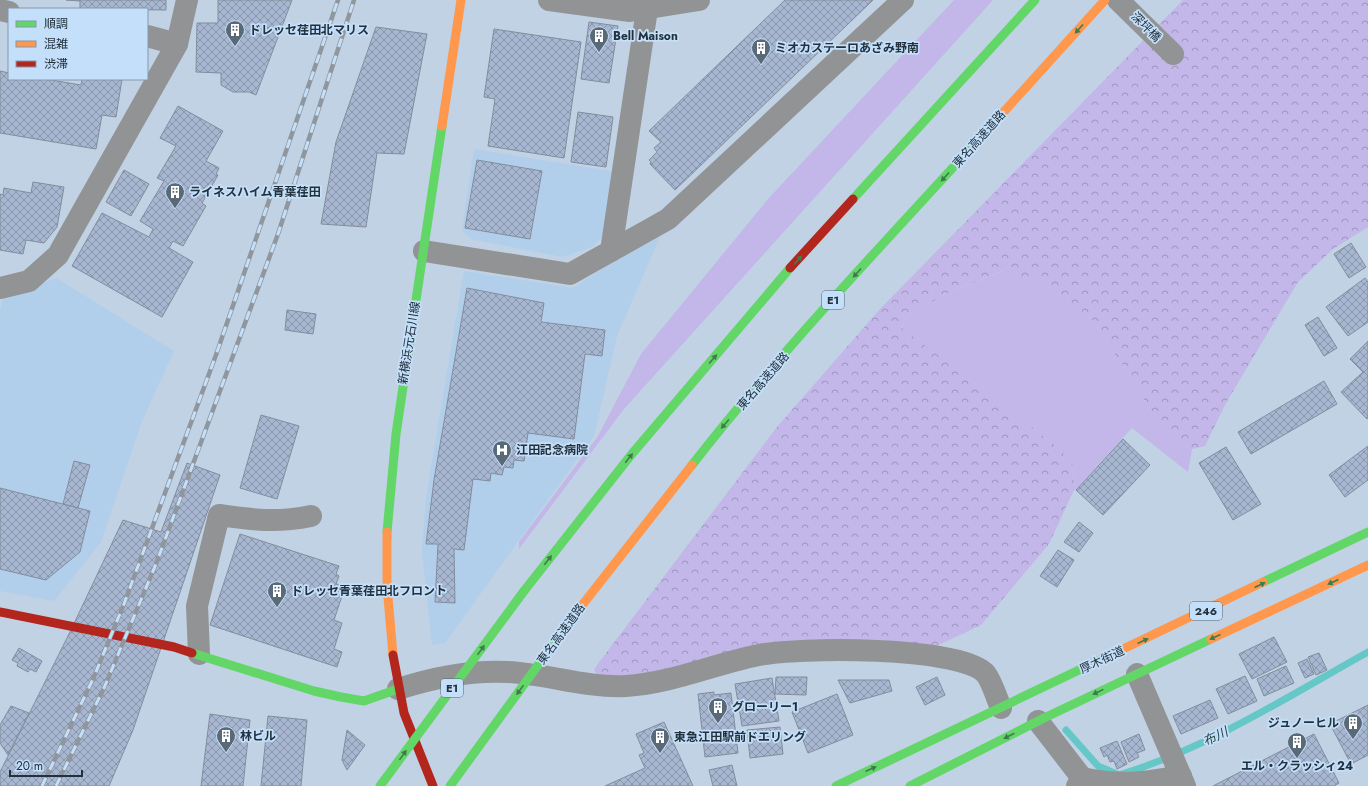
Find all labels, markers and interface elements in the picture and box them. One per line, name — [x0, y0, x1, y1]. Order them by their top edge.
legend — [8, 8, 148, 80]
street label: 深坪橋 — [1127, 8, 1165, 46]
text: 順調 — [44, 15, 68, 33]
building icon: ドレッセ荏田北マリス — [224, 19, 246, 47]
place label: ドレッセ荏田北マリス — [249, 21, 369, 39]
one-way arrow — [1074, 24, 1084, 34]
building icon: Bell Maison — [588, 25, 610, 53]
place label: Bell Maison — [613, 27, 678, 45]
text: 混雑 — [44, 35, 68, 53]
building icon: ミオカステーロあざみ野南 — [750, 37, 772, 65]
place label: ミオカステーロあざみ野南 — [775, 39, 919, 57]
text: 渋滞 — [44, 55, 68, 73]
street label: 東名高速道路 — [948, 106, 1010, 172]
one-way arrow — [940, 172, 949, 182]
building icon: ライネスハイム青葉荏田 — [164, 181, 186, 209]
place label: ライネスハイム青葉荏田 — [189, 183, 321, 201]
one-way arrow — [793, 256, 802, 265]
one-way arrow — [853, 268, 862, 278]
road number: E1 — [822, 291, 844, 309]
street label: 新横浜元石川線 — [394, 300, 424, 386]
street label: 東名高速道路 — [733, 348, 793, 414]
one-way arrow — [709, 354, 718, 364]
one-way arrow — [721, 418, 730, 429]
hospital icon: 江田記念病院 — [491, 439, 513, 467]
place label: 江田記念病院 — [516, 441, 588, 459]
one-way arrow — [624, 452, 633, 463]
one-way arrow — [544, 555, 553, 566]
one-way arrow — [1327, 579, 1339, 585]
building icon: ドレッセ青葉荏田北フロント — [266, 580, 288, 608]
place label: ドレッセ青葉荏田北フロント — [291, 582, 447, 600]
one-way arrow — [1254, 582, 1266, 588]
street label: 東名高速道路 — [533, 600, 589, 668]
road number: 246 — [1190, 602, 1222, 620]
one-way arrow — [1210, 634, 1221, 640]
one-way arrow — [1137, 638, 1148, 644]
street label: 厚木街道 — [1076, 642, 1128, 678]
one-way arrow — [476, 645, 484, 655]
road number: E1 — [441, 679, 463, 697]
one-way arrow — [516, 684, 524, 695]
one-way arrow — [1092, 689, 1103, 695]
building icon: グローリー1 — [707, 696, 729, 724]
place label: グローリー1 — [732, 698, 798, 716]
building icon: ジュノーヒル — [1342, 712, 1364, 740]
place label: ジュノーヒル — [1268, 714, 1339, 732]
water label: 布川 — [1199, 721, 1233, 751]
building icon: 林ビル — [215, 725, 237, 753]
building icon: 東急江田駅前ドエリング — [649, 726, 671, 754]
place label: 林ビル — [240, 727, 276, 745]
place label: 東急江田駅前ドエリング — [674, 728, 806, 746]
building icon: エル・クラッシィ24 — [1286, 731, 1308, 759]
one-way arrow — [1003, 733, 1015, 739]
one-way arrow — [399, 749, 408, 760]
scale bar — [10, 752, 82, 778]
text: 20 m — [16, 757, 43, 775]
place label: エル・クラッシィ24 — [1241, 757, 1353, 775]
one-way arrow — [865, 766, 877, 772]

